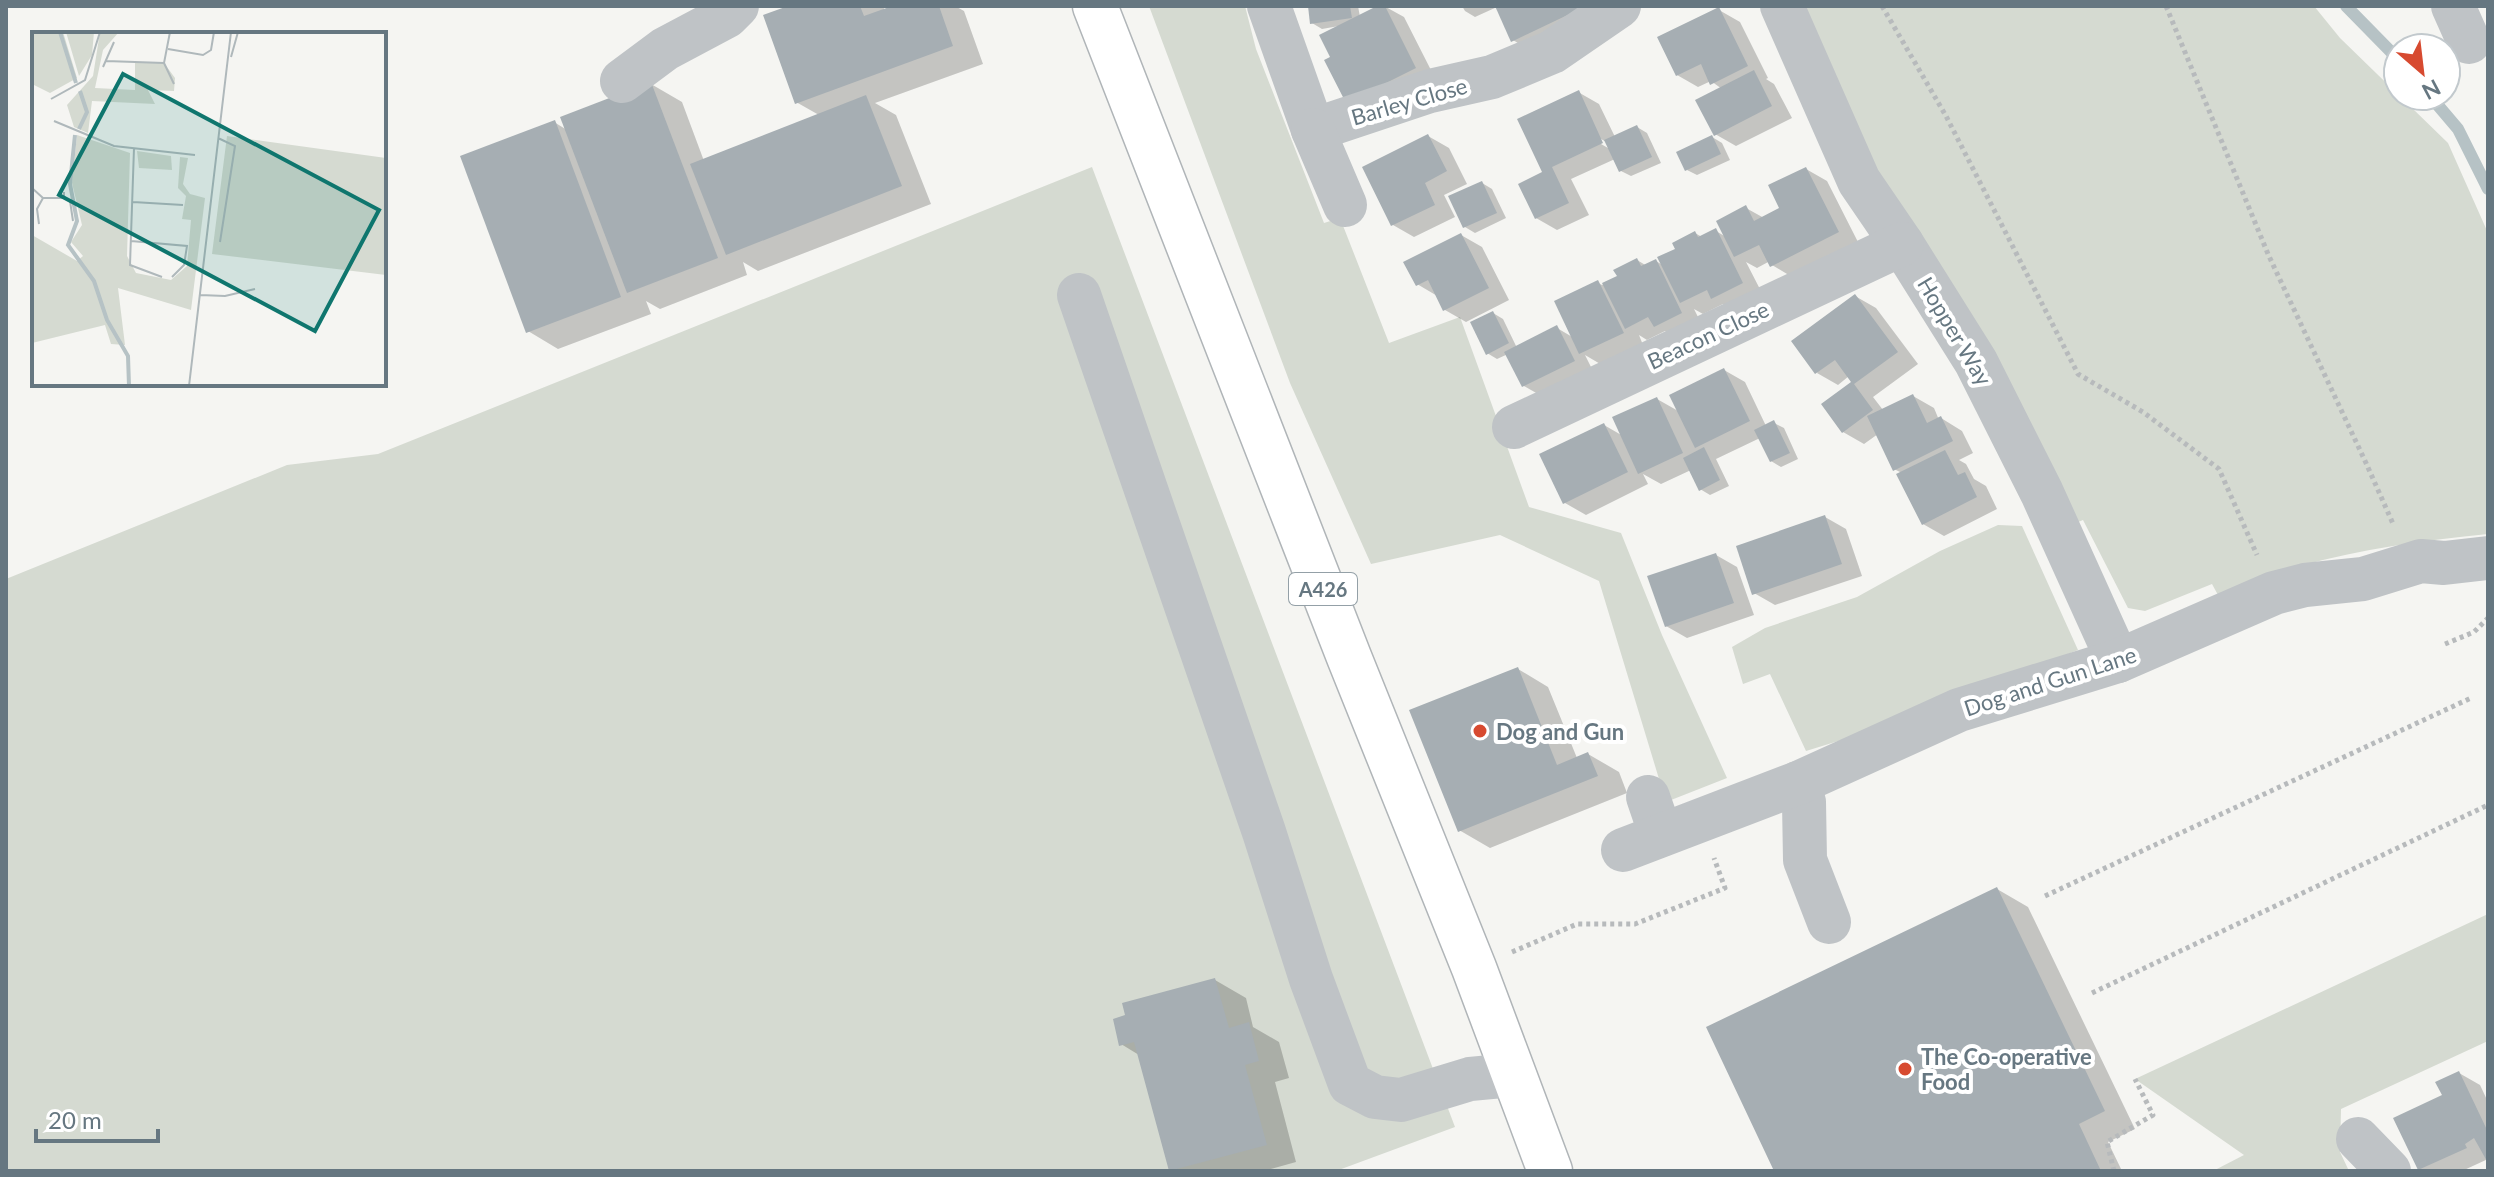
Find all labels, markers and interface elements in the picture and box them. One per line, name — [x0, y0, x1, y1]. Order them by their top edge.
inset map — [32, 32, 386, 386]
north arrow — [2382, 32, 2462, 112]
street label: Barley Close — [1348, 72, 1470, 130]
text: N — [2418, 74, 2445, 106]
street label: Hopper Way — [1912, 272, 1998, 391]
street label: Beacon Close — [1643, 295, 1773, 375]
road number: A426 — [1289, 573, 1357, 605]
street label: Dog and Gun Lane — [1961, 640, 2139, 722]
place label: Dog and Gun — [1496, 718, 1624, 745]
marker: Dog and Gun — [1471, 722, 1489, 740]
place label: The Co-operative Food — [1921, 1043, 2092, 1095]
marker: The Co-operative Food — [1896, 1060, 1914, 1078]
scale bar — [36, 1093, 158, 1143]
text: 20 m — [48, 1105, 102, 1134]

